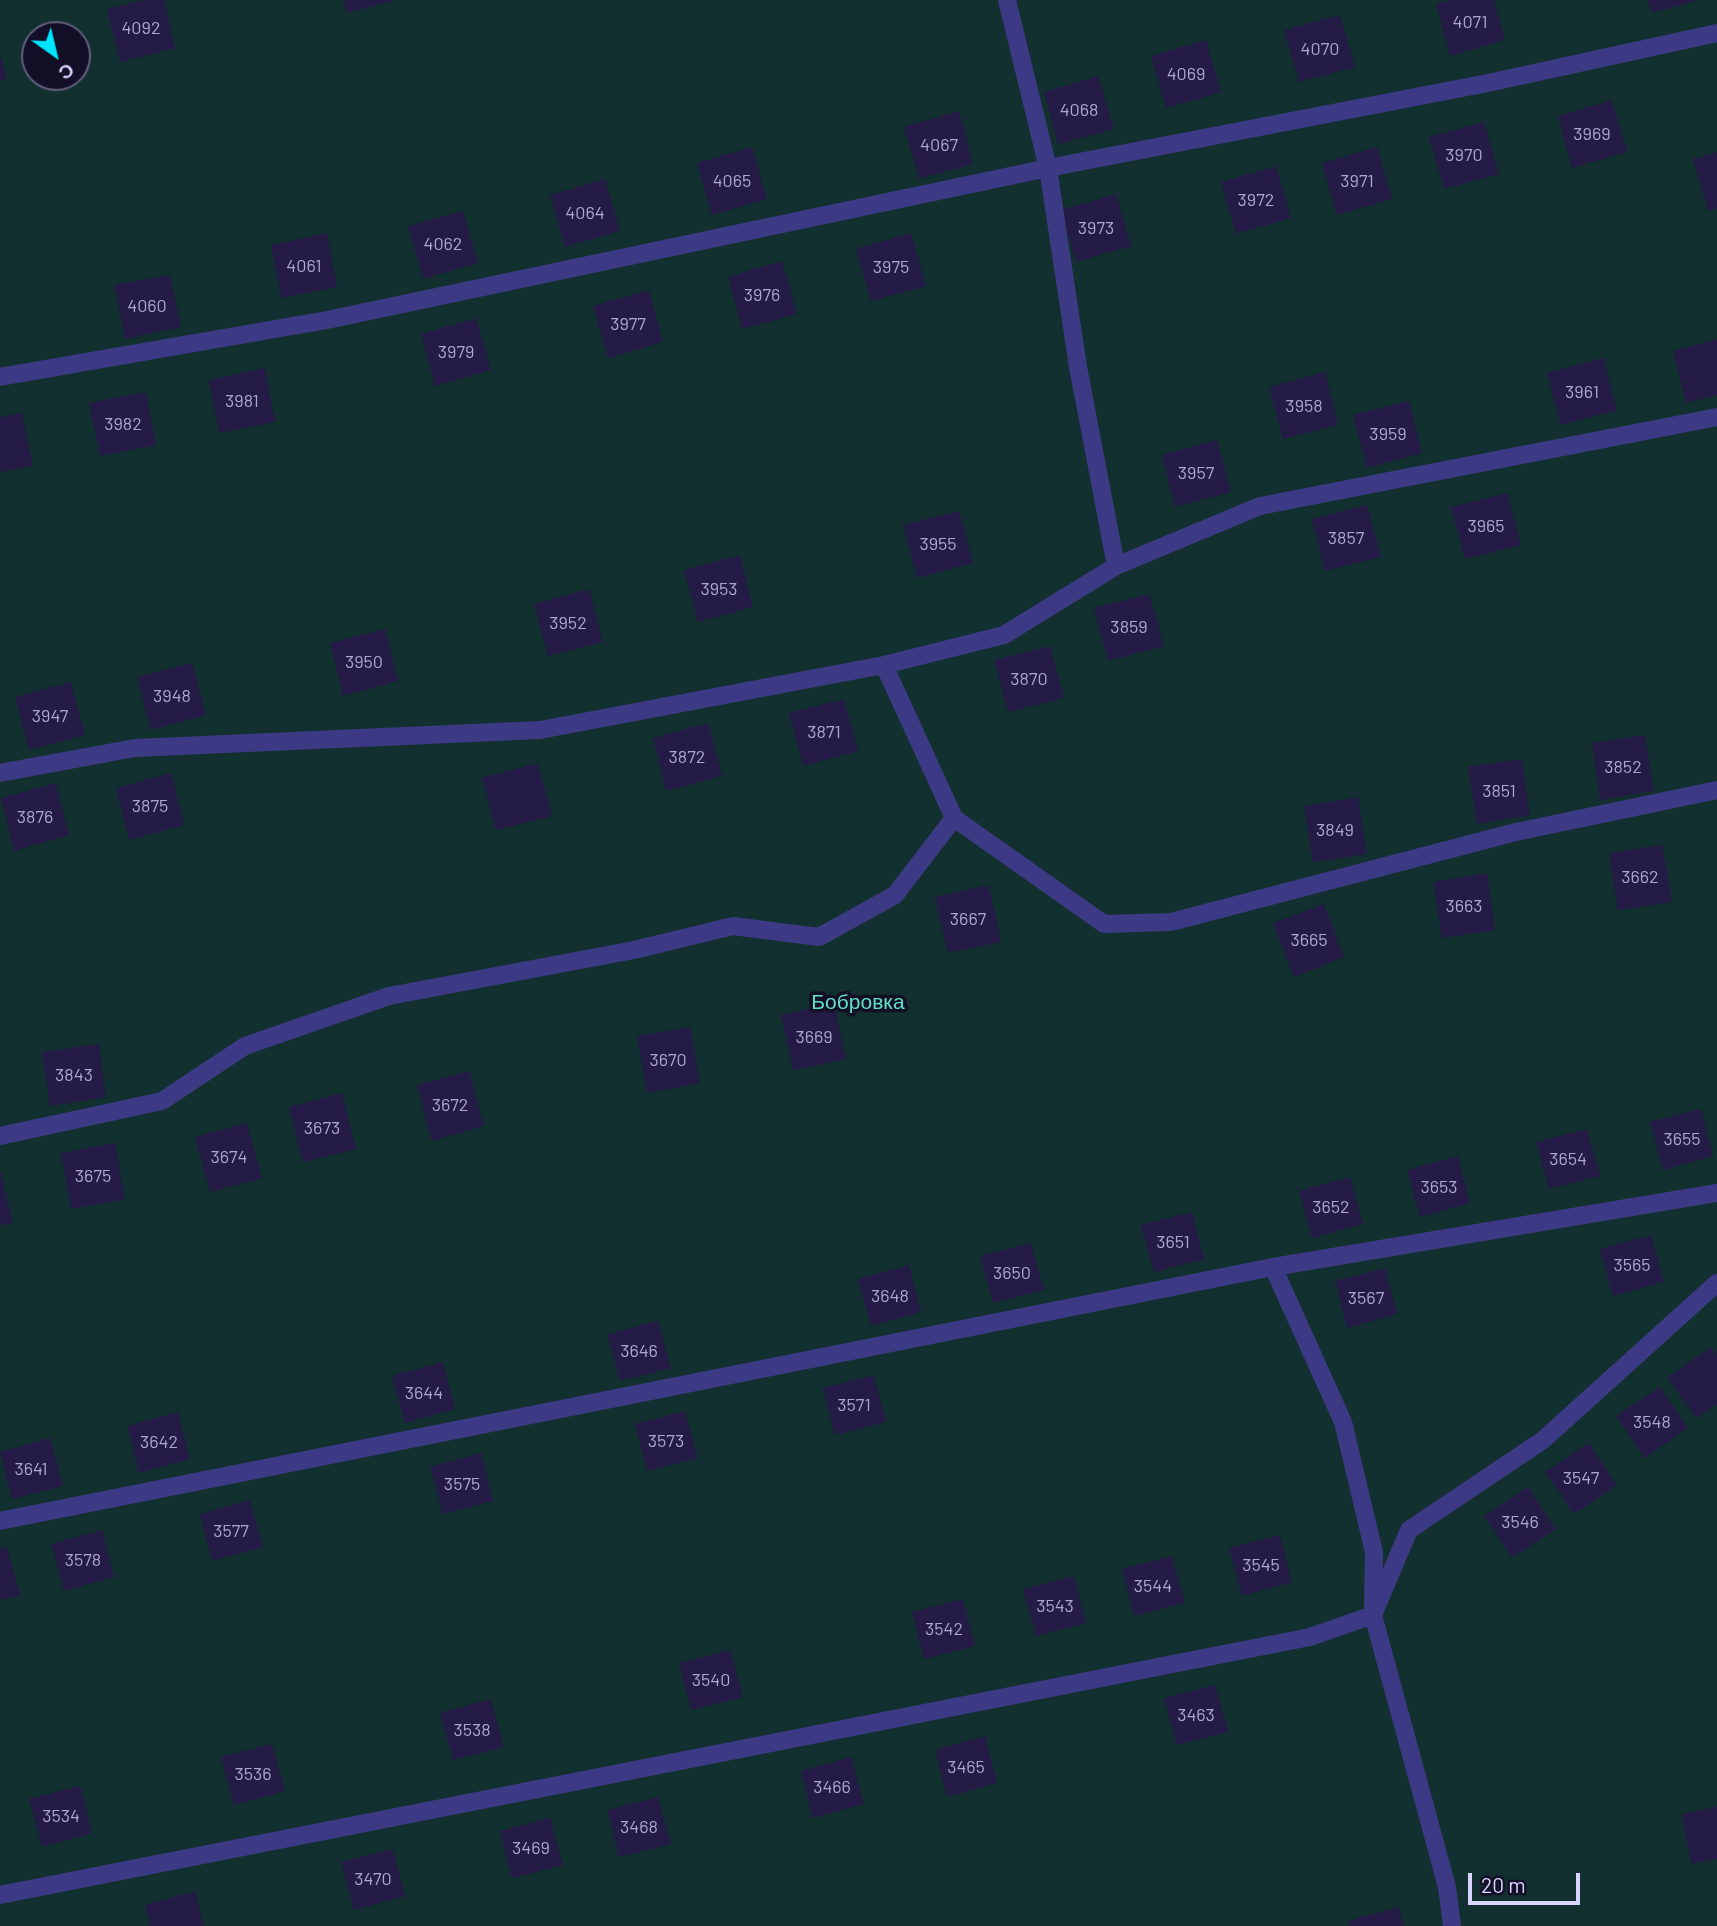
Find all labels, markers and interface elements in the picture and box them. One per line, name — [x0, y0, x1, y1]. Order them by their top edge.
house number: 4071 — [1453, 11, 1487, 33]
house number: 4092 — [121, 17, 161, 39]
north arrow — [21, 21, 91, 91]
house number: 4070 — [1301, 38, 1339, 60]
text: С — [55, 59, 79, 86]
house number: 4069 — [1167, 63, 1205, 85]
house number: 4068 — [1060, 99, 1098, 121]
house number: 3969 — [1573, 123, 1611, 145]
house number: 4067 — [920, 134, 958, 156]
house number: 3970 — [1445, 144, 1483, 166]
house number: 4065 — [713, 170, 751, 192]
house number: 3971 — [1340, 170, 1374, 192]
house number: 3972 — [1238, 189, 1274, 211]
house number: 4064 — [565, 202, 605, 224]
house number: 3973 — [1078, 217, 1114, 239]
house number: 4062 — [423, 233, 463, 255]
house number: 4061 — [286, 255, 322, 277]
house number: 3975 — [873, 256, 909, 278]
house number: 3976 — [744, 284, 780, 306]
house number: 4060 — [127, 295, 167, 317]
house number: 3977 — [610, 313, 646, 335]
house number: 3979 — [438, 341, 474, 363]
house number: 3961 — [1565, 381, 1599, 403]
house number: 3981 — [225, 390, 259, 412]
house number: 3958 — [1285, 395, 1323, 417]
house number: 3982 — [104, 413, 142, 435]
house number: 3959 — [1369, 423, 1407, 445]
house number: 3957 — [1178, 462, 1214, 484]
house number: 3965 — [1467, 515, 1505, 537]
house number: 3857 — [1328, 527, 1364, 549]
house number: 3955 — [919, 533, 957, 555]
house number: 3953 — [700, 578, 738, 600]
house number: 3952 — [549, 612, 587, 634]
house number: 3859 — [1110, 616, 1148, 638]
house number: 3950 — [345, 651, 383, 673]
house number: 3870 — [1010, 668, 1048, 690]
house number: 3948 — [153, 685, 191, 707]
house number: 3947 — [32, 705, 68, 727]
house number: 3871 — [807, 721, 841, 743]
house number: 3872 — [669, 746, 705, 768]
house number: 3852 — [1604, 756, 1642, 778]
house number: 3851 — [1482, 780, 1516, 802]
house number: 3875 — [132, 795, 168, 817]
house number: 3876 — [17, 806, 53, 828]
house number: 3849 — [1316, 819, 1354, 841]
house number: 3662 — [1621, 866, 1659, 888]
house number: 3663 — [1445, 895, 1483, 917]
house number: 3667 — [950, 908, 986, 930]
house number: 3665 — [1290, 929, 1328, 951]
park label: Бобровка — [811, 989, 905, 1015]
house number: 3669 — [795, 1026, 833, 1048]
house number: 3670 — [649, 1049, 687, 1071]
house number: 3843 — [55, 1064, 93, 1086]
house number: 3672 — [432, 1094, 468, 1116]
house number: 3673 — [304, 1117, 340, 1139]
house number: 3655 — [1663, 1128, 1701, 1150]
house number: 3674 — [211, 1146, 247, 1168]
house number: 3654 — [1549, 1148, 1587, 1170]
house number: 3675 — [75, 1165, 111, 1187]
house number: 3653 — [1420, 1176, 1458, 1198]
house number: 3652 — [1312, 1196, 1350, 1218]
house number: 3651 — [1156, 1231, 1190, 1253]
house number: 3565 — [1613, 1254, 1651, 1276]
house number: 3650 — [993, 1262, 1031, 1284]
house number: 3648 — [871, 1285, 909, 1307]
house number: 3567 — [1348, 1287, 1384, 1309]
house number: 3646 — [620, 1340, 658, 1362]
house number: 3644 — [405, 1382, 443, 1404]
house number: 3571 — [837, 1394, 871, 1416]
house number: 3548 — [1633, 1411, 1671, 1433]
house number: 3573 — [648, 1430, 684, 1452]
house number: 3642 — [140, 1431, 178, 1453]
house number: 3641 — [14, 1458, 48, 1480]
house number: 3547 — [1563, 1467, 1599, 1489]
house number: 3575 — [444, 1473, 480, 1495]
house number: 3546 — [1501, 1511, 1539, 1533]
house number: 3577 — [213, 1520, 249, 1542]
house number: 3578 — [65, 1549, 101, 1571]
house number: 3545 — [1242, 1554, 1280, 1576]
house number: 3544 — [1134, 1575, 1172, 1597]
house number: 3543 — [1036, 1595, 1074, 1617]
house number: 3542 — [925, 1618, 963, 1640]
house number: 3540 — [692, 1669, 730, 1691]
house number: 3463 — [1177, 1704, 1215, 1726]
house number: 3538 — [453, 1719, 491, 1741]
house number: 3465 — [947, 1756, 985, 1778]
house number: 3536 — [234, 1763, 272, 1785]
house number: 3466 — [813, 1776, 851, 1798]
house number: 3534 — [42, 1805, 80, 1827]
house number: 3468 — [620, 1816, 658, 1838]
house number: 3469 — [512, 1837, 550, 1859]
scale bar — [1472, 1860, 1584, 1904]
house number: 3470 — [354, 1868, 392, 1890]
text: 20 m — [1481, 1872, 1526, 1897]

